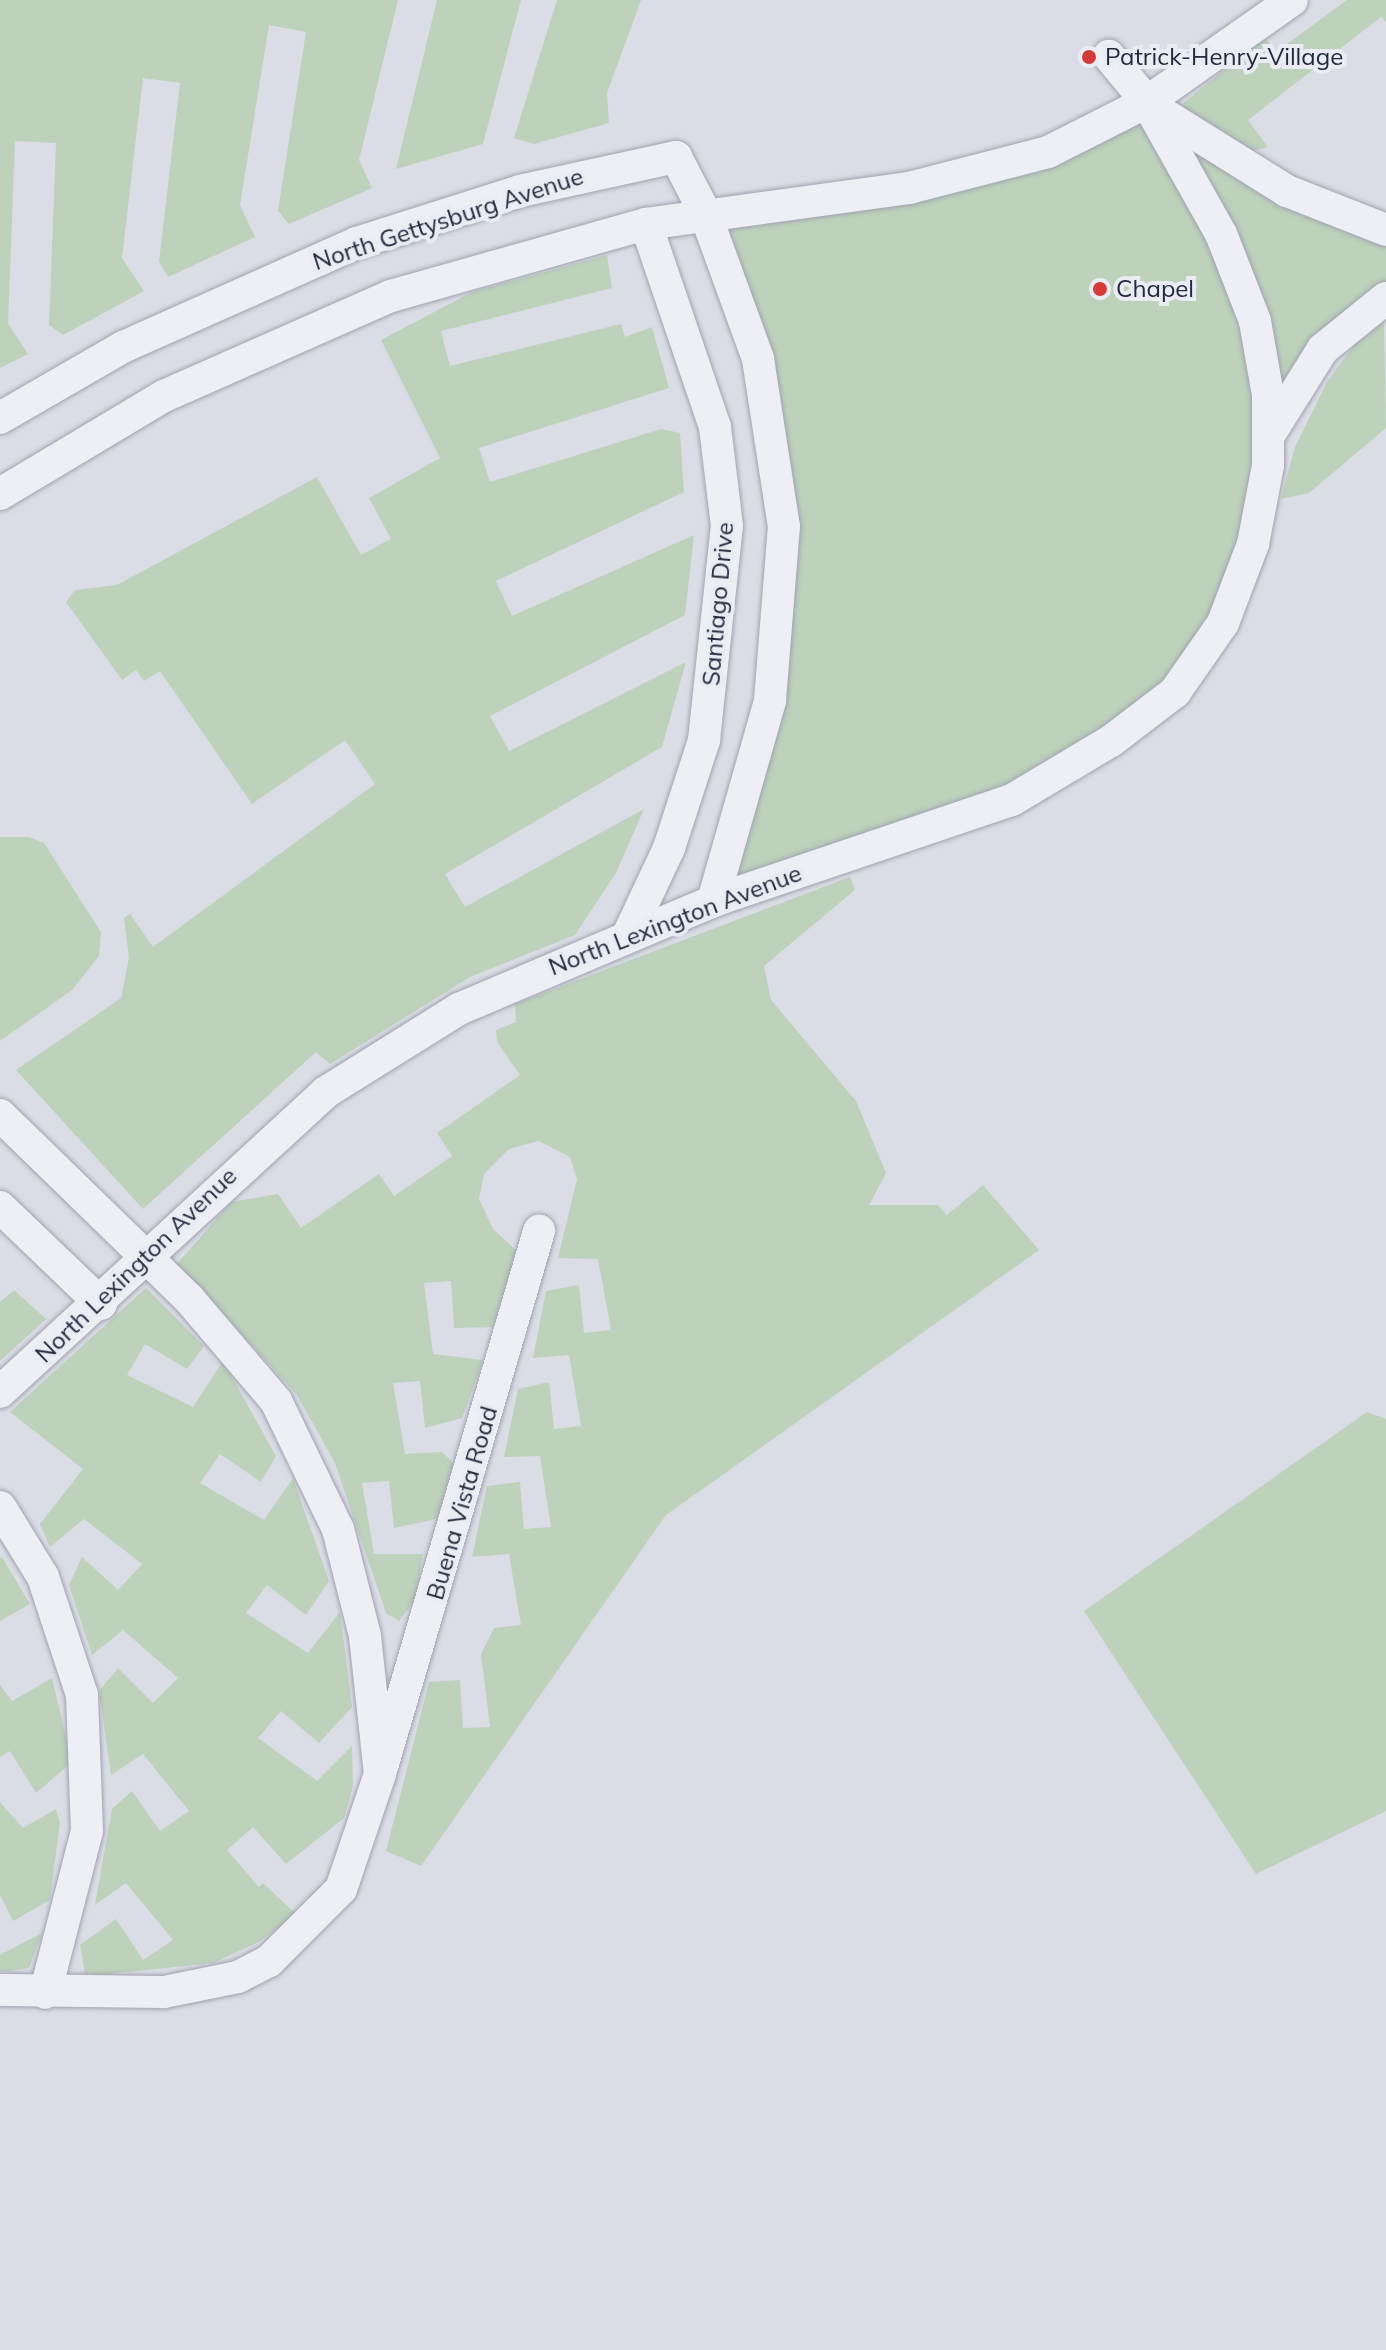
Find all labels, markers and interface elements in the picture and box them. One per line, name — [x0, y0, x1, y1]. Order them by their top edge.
place label: Patrick-Henry-Village — [1105, 43, 1343, 71]
marker: Patrick-Henry-Village — [1080, 48, 1098, 66]
street label: North Gettysburg Avenue — [309, 162, 587, 276]
place label: Chapel — [1116, 275, 1194, 303]
marker: Chapel — [1091, 280, 1109, 298]
street label: Santiago Drive — [696, 521, 740, 687]
street label: North Lexington Avenue — [544, 858, 806, 982]
street label: North Lexington Avenue — [29, 1161, 243, 1369]
street label: Buena Vista Road — [421, 1403, 503, 1603]

